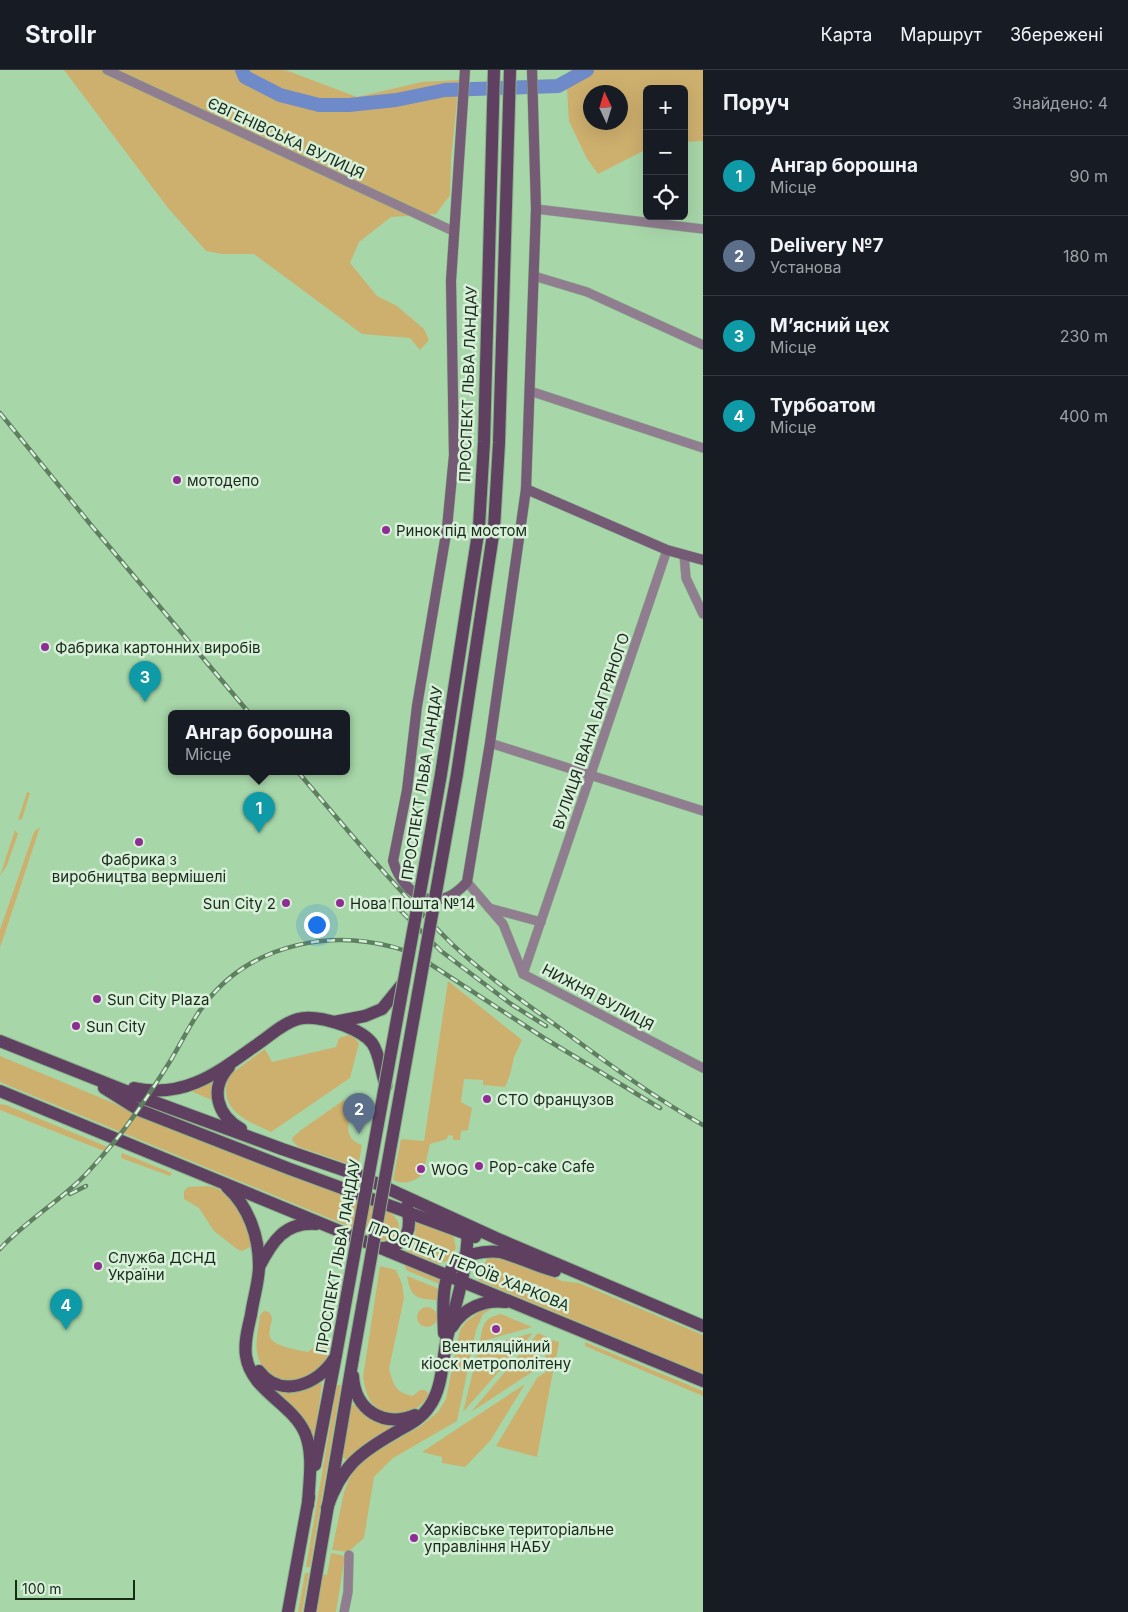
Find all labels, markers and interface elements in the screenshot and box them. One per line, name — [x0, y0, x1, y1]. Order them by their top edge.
text: Strollr — [25, 20, 96, 49]
text: Карта — [821, 24, 872, 45]
text: Маршрут — [900, 24, 982, 45]
text: Збережені — [1010, 24, 1103, 45]
north arrow — [583, 85, 628, 130]
map controls — [643, 85, 688, 220]
button: + — [643, 85, 688, 130]
text: Поруч — [723, 90, 790, 115]
street label: ЄВГЕНІВСЬКА ВУЛИЦЯ — [204, 93, 368, 183]
text: Знайдено: 4 — [1012, 93, 1108, 113]
button: − — [643, 130, 688, 175]
text: Ангар борошна — [770, 154, 918, 177]
text: 1 — [736, 166, 742, 186]
text: 90 m — [1069, 166, 1108, 186]
button: locate — [643, 175, 688, 220]
text: Місце — [770, 177, 816, 197]
text: Delivery №7 — [770, 234, 884, 257]
text: 2 — [734, 246, 744, 266]
text: 180 m — [1063, 246, 1108, 266]
text: Установа — [770, 257, 841, 277]
street label: ПРОСПЕКТ ЛЬВА ЛАНДАУ — [455, 285, 481, 482]
text: М’ясний цех — [770, 314, 890, 337]
text: 3 — [734, 326, 744, 346]
text: 230 m — [1060, 326, 1108, 346]
text: Місце — [770, 337, 816, 357]
text: Турбоатом — [770, 394, 876, 417]
text: 4 — [734, 406, 744, 426]
text: 400 m — [1059, 406, 1108, 426]
text: Місце — [770, 417, 816, 437]
place label: мотодепо — [187, 471, 259, 490]
marker: мотодепо — [171, 474, 183, 486]
place label: Ринок під мостом — [396, 521, 527, 540]
marker: Ринок під мостом — [380, 524, 392, 536]
street label: ВУЛИЦЯ ІВАНА БАГРЯНОГО — [548, 630, 634, 832]
place label: Фабрика картонних виробів — [55, 638, 261, 657]
marker: Фабрика картонних виробів — [39, 641, 51, 653]
pin: 3 — [129, 661, 161, 702]
street label: ПРОСПЕКТ ЛЬВА ЛАНДАУ — [397, 684, 447, 881]
popup — [168, 710, 350, 775]
text: Ангар борошна — [185, 721, 333, 744]
text: Місце — [185, 744, 231, 764]
pin: 1 — [243, 792, 275, 833]
marker: Фабрика з виробництва вермішелі — [133, 836, 145, 848]
place label: Фабрика з виробництва вермішелі — [52, 850, 226, 886]
place label: Sun City 2 — [203, 894, 276, 913]
place label: Нова Пошта №14 — [350, 894, 476, 913]
marker: Sun City 2 — [280, 897, 292, 909]
marker: Нова Пошта №14 — [334, 897, 346, 909]
your location — [304, 912, 330, 938]
street label: НИЖНЯ ВУЛИЦЯ — [539, 959, 657, 1035]
place label: Sun City Plaza — [107, 990, 209, 1009]
marker: Sun City Plaza — [91, 993, 103, 1005]
place label: Sun City — [86, 1017, 146, 1036]
marker: Sun City — [70, 1020, 82, 1032]
place label: СТО Французов — [497, 1090, 614, 1109]
pin: 2 — [343, 1093, 375, 1134]
marker: СТО Французов — [481, 1093, 493, 1105]
street label: ПРОСПЕКТ ЛЬВА ЛАНДАУ — [312, 1157, 365, 1354]
place label: Pop-cake Cafe — [489, 1157, 595, 1176]
place label: WOG — [431, 1160, 468, 1179]
marker: Pop-cake Cafe — [473, 1160, 485, 1172]
marker: WOG — [415, 1163, 427, 1175]
street label: ПРОСПЕКТ ГЕРОЇВ ХАРКОВА — [366, 1217, 572, 1315]
place label: Служба ДСНД України — [108, 1248, 216, 1284]
marker: Служба ДСНД України — [92, 1260, 104, 1272]
pin: 4 — [50, 1289, 82, 1330]
marker: Вентиляційний кіоск метрополітену — [490, 1323, 502, 1335]
place label: Вентиляційний кіоск метрополітену — [421, 1337, 572, 1373]
place label: Харківське територіальне управління НАБУ — [424, 1520, 614, 1556]
marker: Харківське територіальне управління НАБУ — [408, 1532, 420, 1544]
scale bar — [15, 1577, 135, 1600]
text: 100 m — [22, 1580, 62, 1597]

